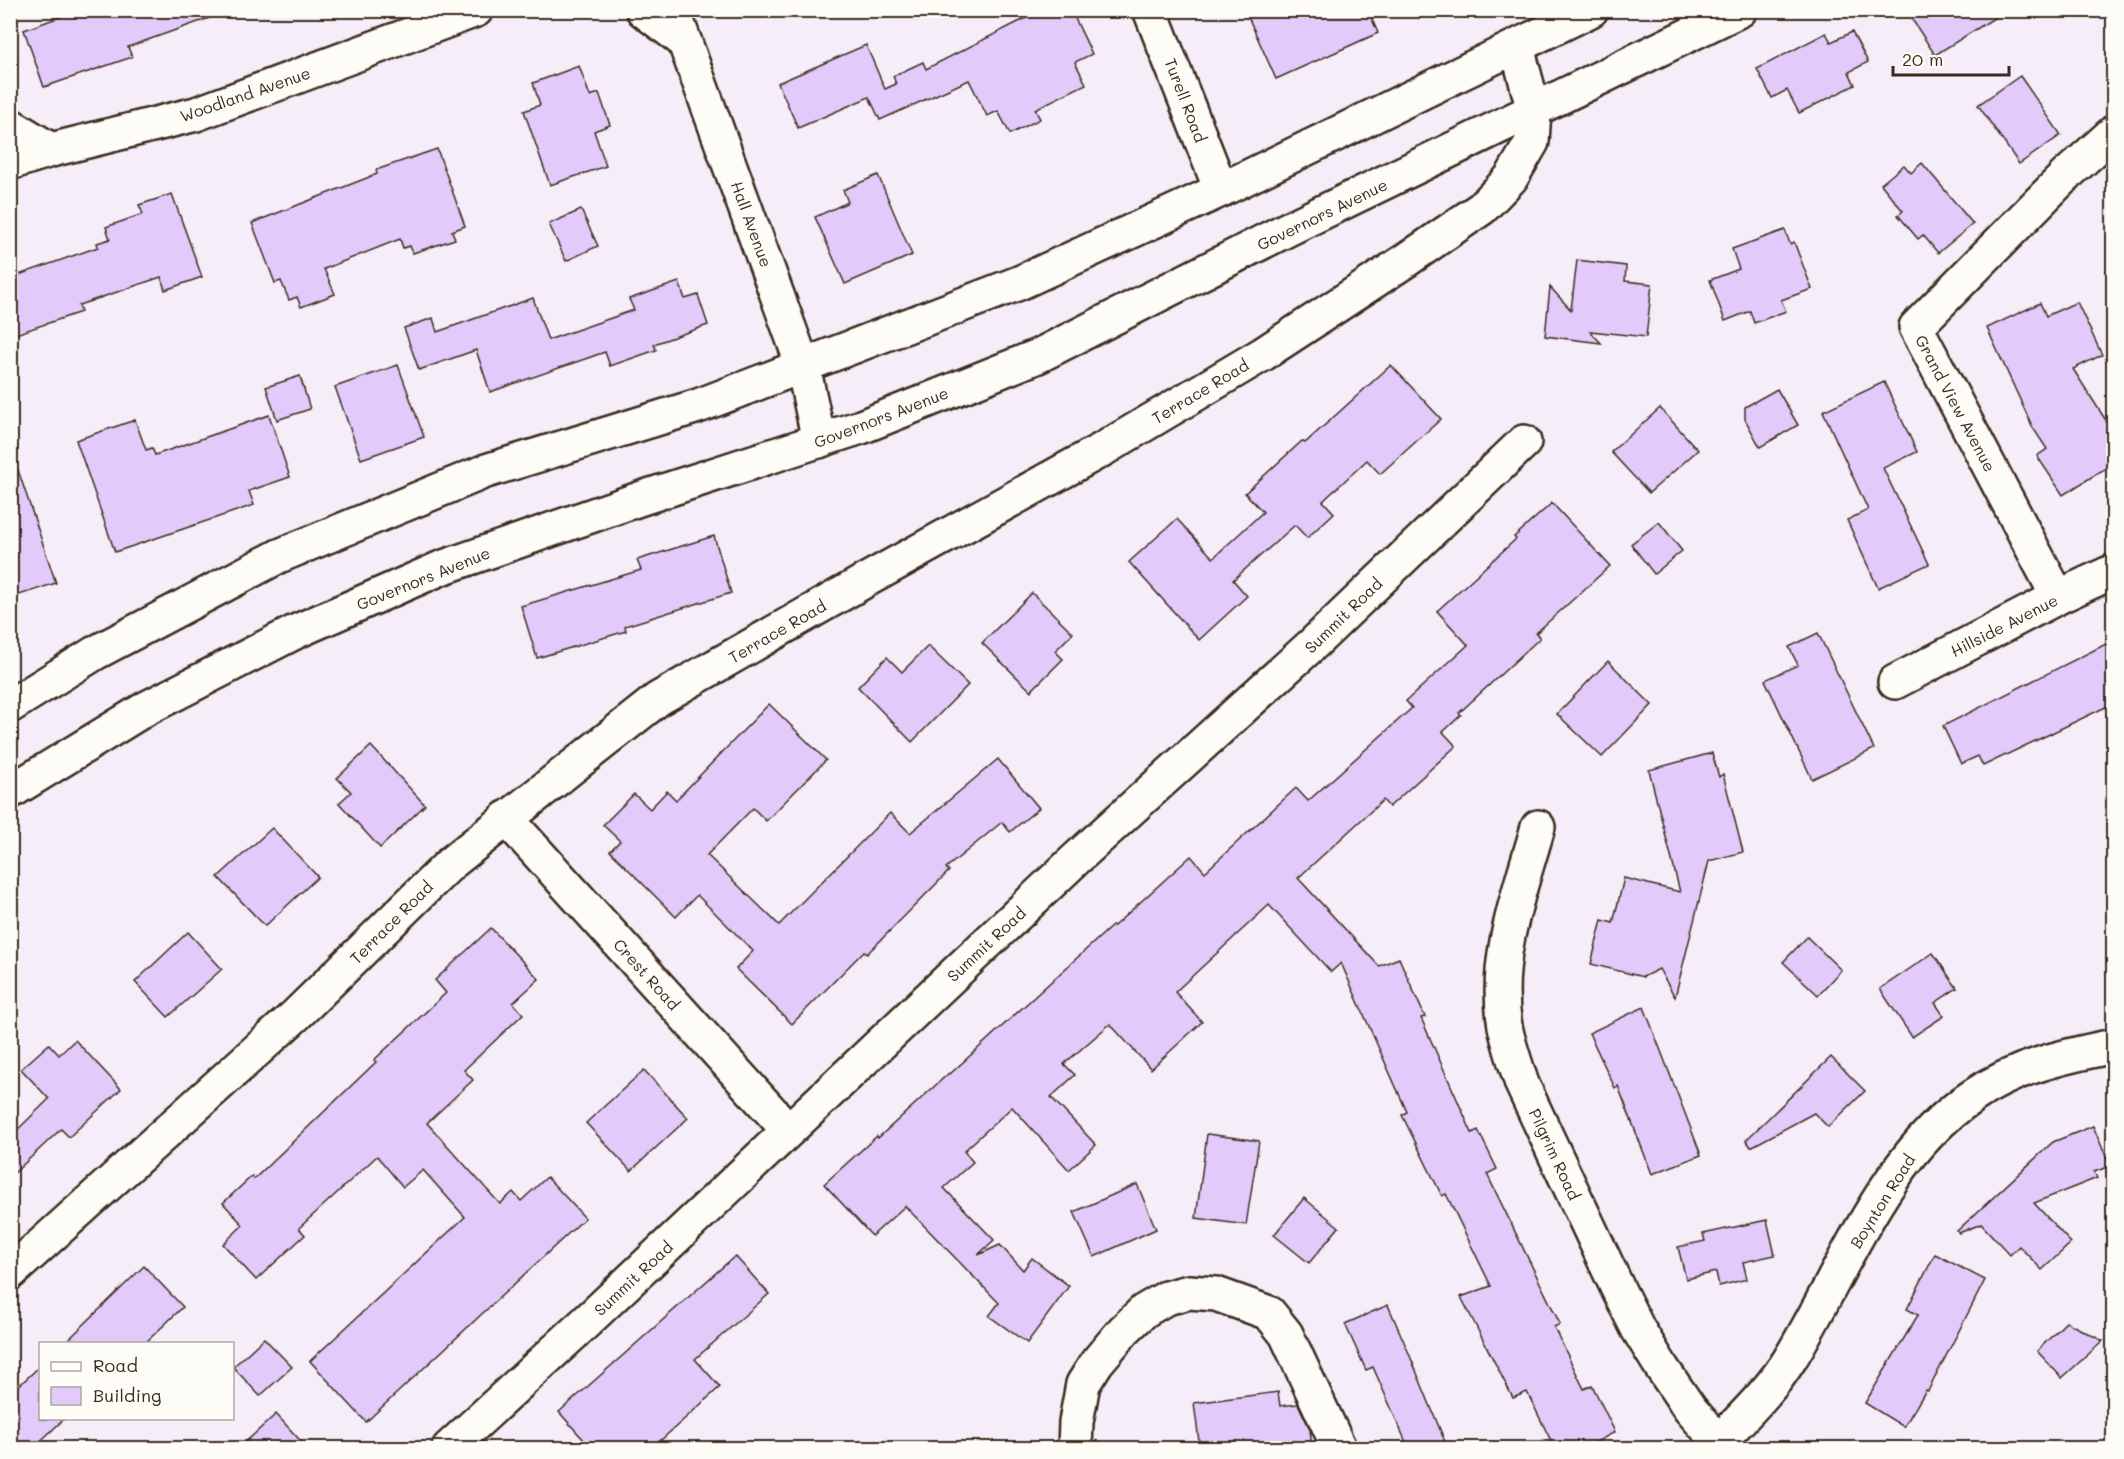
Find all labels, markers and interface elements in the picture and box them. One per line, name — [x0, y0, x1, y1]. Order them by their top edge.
scale bar — [1893, 39, 2008, 77]
text: 20 m — [1902, 47, 1943, 71]
street label: Turell Road — [1160, 55, 1212, 145]
street label: Woodland Avenue — [177, 62, 313, 126]
street label: Governors Avenue — [1253, 173, 1391, 255]
street label: Hall Avenue — [727, 178, 777, 270]
street label: Grand View Avenue — [1911, 331, 2001, 475]
street label: Terrace Road — [1148, 354, 1252, 428]
street label: Governors Avenue — [811, 382, 951, 452]
street label: Governors Avenue — [353, 542, 493, 614]
street label: Summit Road — [1300, 573, 1386, 657]
street label: Hillside Avenue — [1947, 589, 2061, 661]
street label: Terrace Road — [724, 595, 830, 667]
street label: Terrace Road — [345, 876, 437, 968]
street label: Summit Road — [942, 902, 1030, 986]
street label: Crest Road — [609, 934, 685, 1014]
street label: Pilgrim Road — [1525, 1105, 1585, 1203]
street label: Boynton Road — [1845, 1150, 1919, 1252]
street label: Summit Road — [589, 1236, 677, 1320]
legend — [39, 1342, 234, 1420]
text: Road — [93, 1353, 138, 1377]
text: Building — [93, 1383, 161, 1407]

